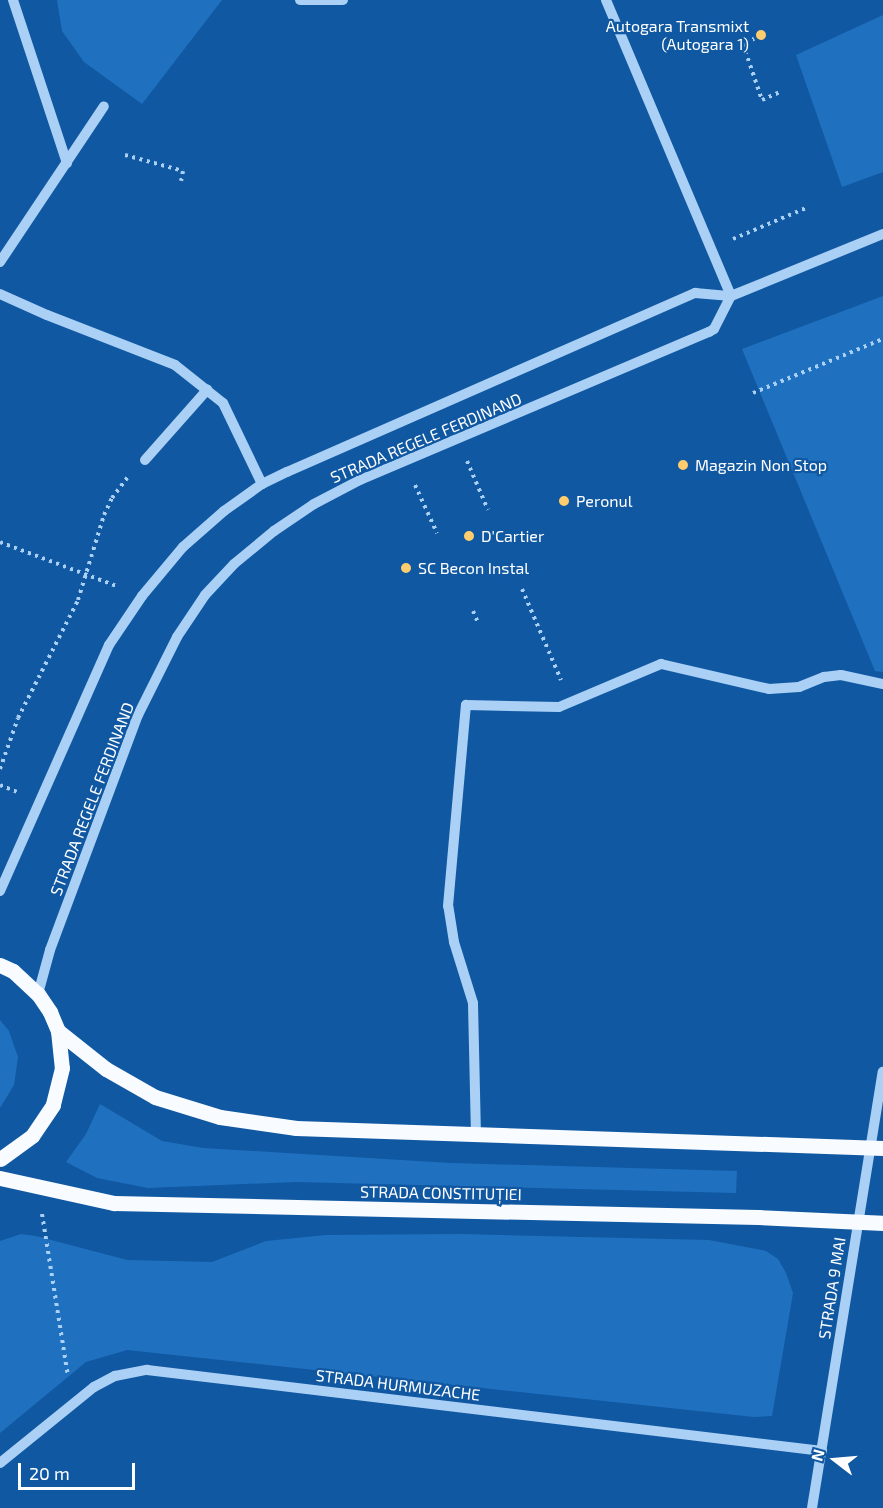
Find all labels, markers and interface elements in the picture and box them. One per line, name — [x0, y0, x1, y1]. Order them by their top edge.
place label: Autogara Transmixt (Autogara 1) — [605, 16, 749, 54]
marker: Autogara Transmixt (Autogara 1) — [754, 28, 768, 42]
street label: STRADA REGELE FERDINAND — [327, 389, 525, 487]
place label: Magazin Non Stop — [695, 455, 827, 475]
marker: Magazin Non Stop — [676, 458, 690, 472]
place label: Peronul — [576, 491, 632, 511]
marker: Peronul — [557, 494, 571, 508]
place label: D'Cartier — [481, 526, 544, 546]
marker: D'Cartier — [462, 529, 476, 543]
place label: SC Becon Instal — [418, 558, 529, 578]
marker: SC Becon Instal — [399, 561, 413, 575]
street label: STRADA REGELE FERDINAND — [46, 699, 138, 899]
street label: STRADA CONSTITUȚIEI — [360, 1182, 522, 1204]
street label: STRADA 9 MAI — [814, 1236, 850, 1340]
street label: STRADA HURMUZACHE — [315, 1365, 481, 1405]
north arrow — [805, 1430, 865, 1490]
text: N — [806, 1447, 828, 1463]
scale bar — [21, 1451, 138, 1489]
text: 20 m — [29, 1462, 70, 1484]

